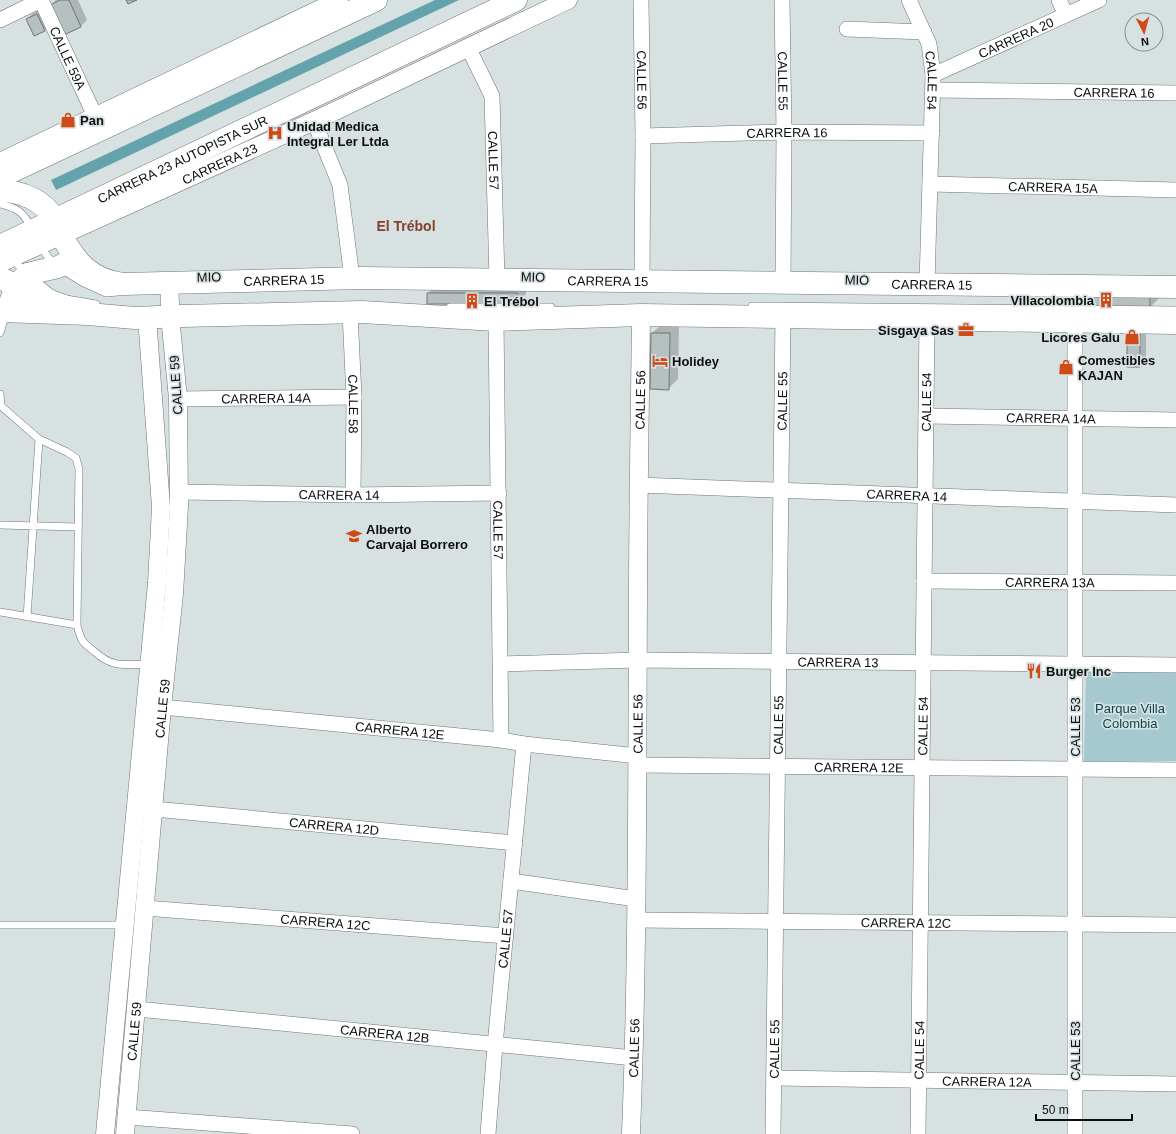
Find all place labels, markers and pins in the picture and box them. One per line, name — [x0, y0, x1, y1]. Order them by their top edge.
shop icon: Pan — [59, 111, 77, 129]
place label: Pan — [80, 113, 104, 128]
place label: Unidad Medica Integral Ler Ltda — [287, 119, 390, 149]
hospital icon: Unidad Medica Integral Ler Ltda — [266, 124, 284, 142]
building icon: Villacolombia — [1097, 291, 1115, 309]
building icon: El Trébol — [463, 292, 481, 310]
place label: Villacolombia — [1010, 293, 1095, 308]
place label: El Trébol — [484, 294, 539, 309]
office icon: Sisgaya Sas — [957, 321, 975, 339]
place label: Sisgaya Sas — [878, 323, 954, 338]
shop icon: Licores Galu — [1123, 328, 1141, 346]
place label: Licores Galu — [1041, 330, 1120, 345]
hotel icon: Holidey — [651, 352, 669, 370]
place label: Comestibles KAJAN — [1078, 353, 1155, 383]
place label: Holidey — [672, 354, 720, 369]
shop icon: Comestibles KAJAN — [1057, 358, 1075, 376]
place label: Alberto Carvajal Borrero — [366, 522, 468, 552]
school or university icon: Alberto Carvajal Borrero — [345, 527, 363, 545]
restaurant icon: Burger Inc — [1025, 662, 1043, 680]
place label: Burger Inc — [1046, 664, 1111, 679]

